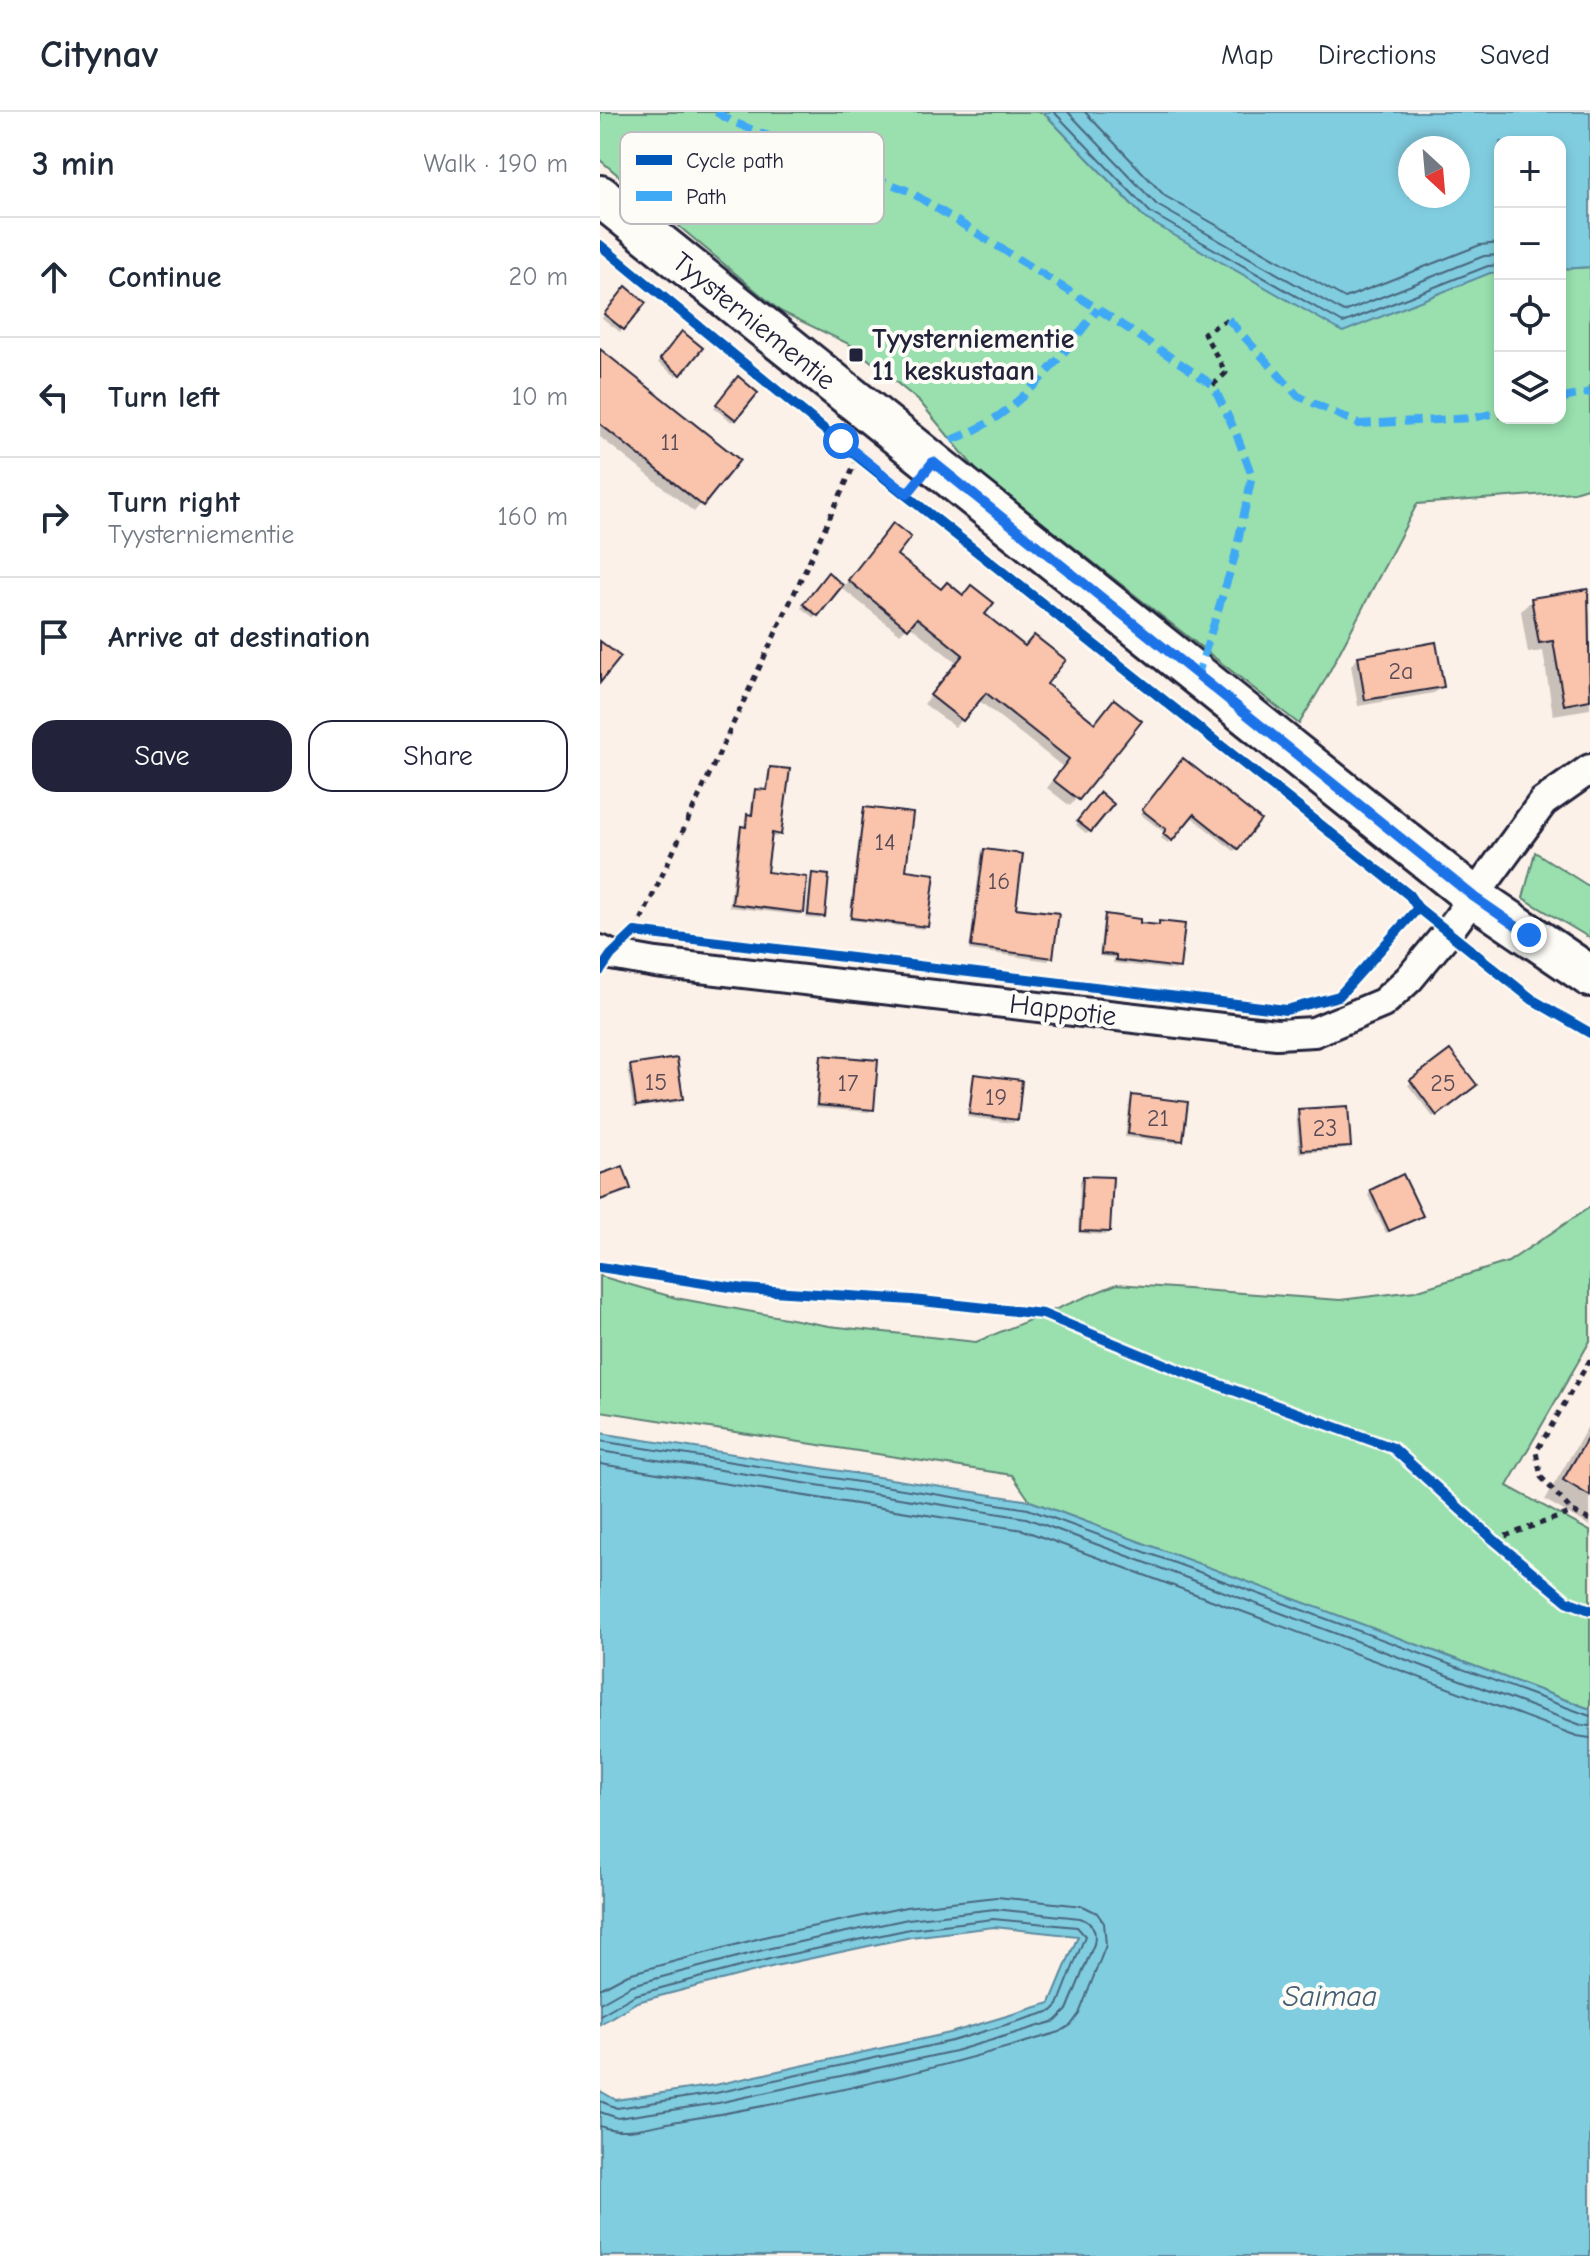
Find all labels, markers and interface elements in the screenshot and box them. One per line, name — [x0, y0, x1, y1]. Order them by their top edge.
text: Citynav — [40, 33, 158, 77]
text: Map — [1221, 39, 1274, 71]
text: Directions — [1318, 39, 1436, 71]
text: Saved — [1480, 39, 1550, 71]
legend — [620, 132, 884, 224]
north arrow — [1398, 136, 1470, 208]
map controls — [1494, 136, 1566, 424]
button: + — [1494, 136, 1566, 208]
text: 3 min — [32, 144, 115, 184]
text: Cycle path — [686, 148, 784, 174]
text: Walk · 190 m — [423, 149, 568, 179]
text: Path — [686, 184, 727, 210]
button: − — [1494, 208, 1566, 280]
street label: Tyysterniementie — [666, 245, 842, 397]
icon: ahead — [32, 255, 76, 299]
text: Continue — [108, 260, 222, 295]
text: 20 m — [508, 262, 568, 292]
button: locate — [1494, 280, 1566, 352]
place label: Tyysterniementie 11 keskustaan — [872, 323, 1075, 387]
marker: Tyysterniementie 11 keskustaan — [847, 346, 865, 364]
button: layers — [1494, 352, 1566, 424]
icon: left — [32, 375, 76, 419]
text: Turn left — [108, 380, 220, 415]
text: 10 m — [512, 382, 568, 412]
route start — [823, 423, 859, 459]
house number: 11 — [660, 428, 680, 456]
text: Turn right — [108, 485, 240, 520]
icon: right — [32, 495, 76, 539]
text: 160 m — [498, 502, 568, 532]
text: Tyysterniementie — [108, 520, 294, 550]
icon: arrive — [32, 615, 76, 659]
text: Arrive at destination — [108, 620, 370, 655]
house number: 2a — [1389, 657, 1413, 685]
button: Save — [32, 720, 292, 792]
button: Share — [308, 720, 568, 792]
house number: 14 — [874, 828, 896, 856]
house number: 16 — [988, 867, 1010, 895]
route end — [1511, 917, 1547, 953]
street label: Happotie — [1008, 988, 1118, 1032]
house number: 15 — [645, 1068, 667, 1096]
house number: 17 — [838, 1069, 858, 1097]
house number: 25 — [1430, 1069, 1456, 1097]
house number: 19 — [985, 1083, 1007, 1111]
house number: 21 — [1147, 1104, 1169, 1132]
house number: 23 — [1313, 1114, 1337, 1142]
water label: Saimaa — [1283, 1979, 1377, 2014]

